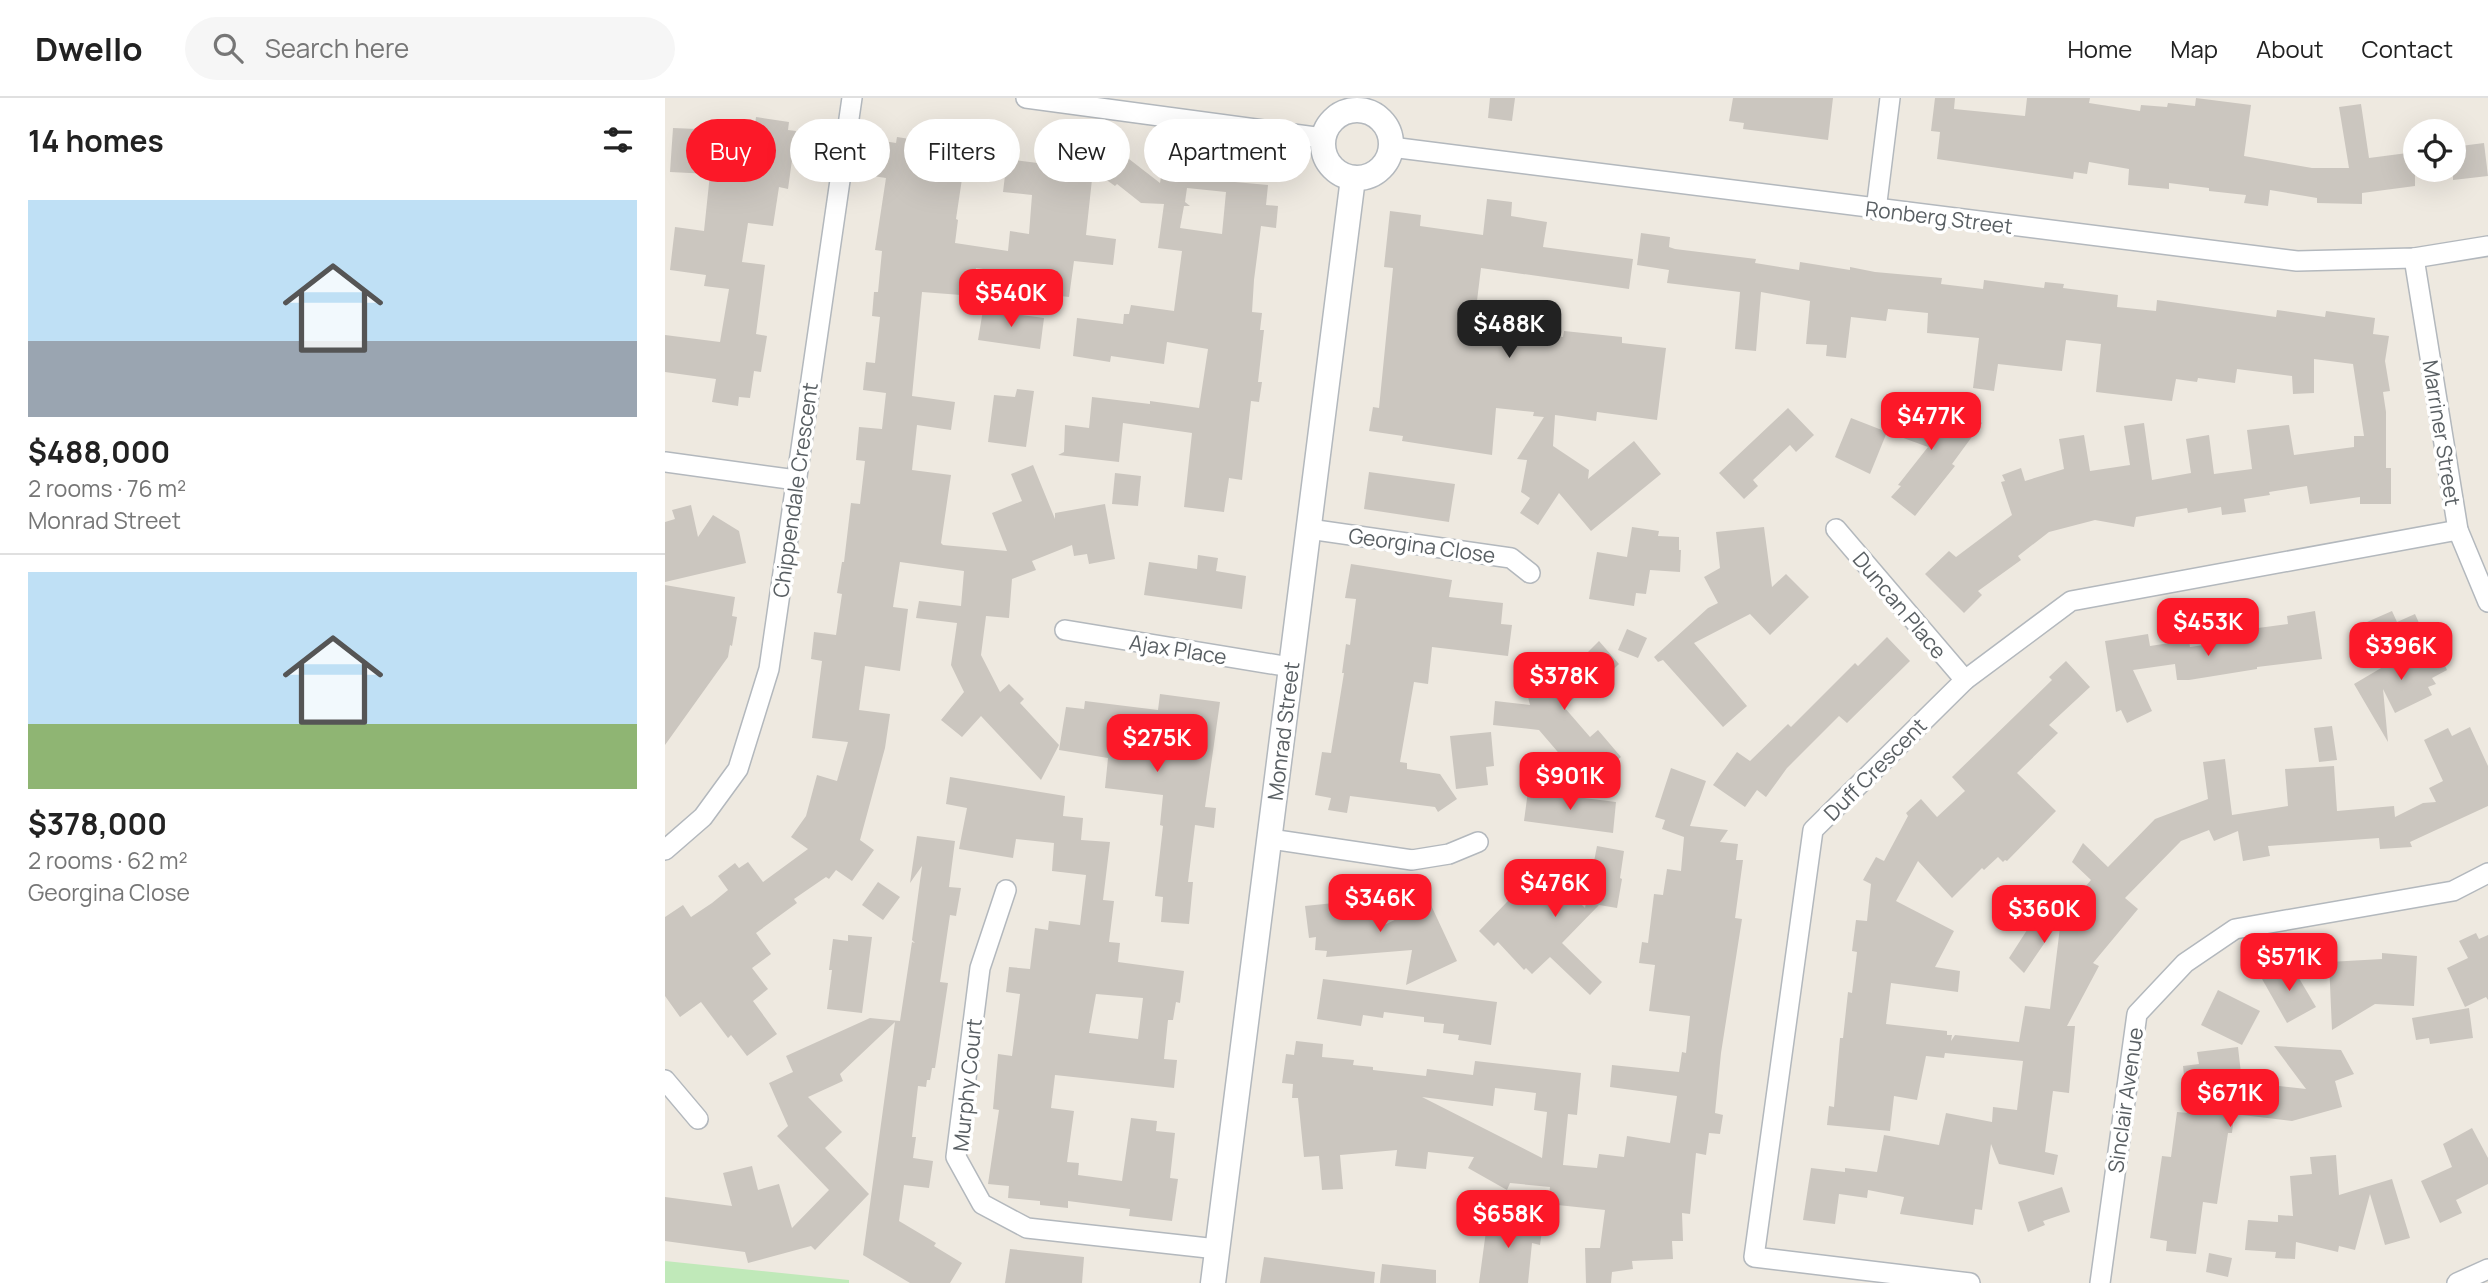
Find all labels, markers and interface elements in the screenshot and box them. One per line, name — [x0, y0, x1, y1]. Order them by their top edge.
search box — [185, 17, 675, 80]
text: Dwello — [35, 26, 143, 71]
icon: search — [209, 29, 247, 67]
text: Search here — [265, 30, 409, 66]
text: Home — [2067, 32, 2132, 65]
text: Map — [2170, 32, 2218, 65]
text: About — [2256, 32, 2324, 65]
text: Contact — [2362, 32, 2453, 65]
chip: Buy — [686, 119, 776, 182]
chip: Rent — [790, 119, 890, 182]
chip: Filters — [904, 119, 1020, 182]
chip: New — [1034, 119, 1130, 182]
chip: Apartment — [1144, 119, 1311, 182]
map controls — [2403, 119, 2466, 182]
button: locate — [2403, 119, 2466, 182]
text: 14 homes — [28, 120, 164, 161]
icon: filters — [599, 121, 637, 159]
street label: Ronberg Street — [1864, 194, 2014, 240]
icon: home — [270, 245, 396, 371]
pin: $540K — [962, 270, 1060, 329]
text: $540K — [975, 276, 1047, 308]
pin: $488K — [1460, 300, 1558, 360]
text: $488K — [1473, 307, 1545, 339]
street label: Marriner Street — [2417, 358, 2467, 508]
street label: Chippendale Crescent — [766, 381, 824, 599]
pin: $477K — [1882, 392, 1980, 452]
text: $477K — [1897, 399, 1965, 431]
text: $488,000 — [28, 431, 170, 472]
text: 2 rooms · 76 m² — [28, 472, 186, 504]
text: Monrad Street — [28, 504, 181, 536]
street label: Georgina Close — [1347, 521, 1497, 569]
street label: Duncan Place — [1847, 546, 1953, 664]
pin: $453K — [2159, 598, 2257, 658]
text: $453K — [2173, 605, 2243, 637]
icon: home — [270, 617, 396, 743]
pin: $396K — [2352, 622, 2450, 682]
street label: Ajax Place — [1127, 627, 1229, 671]
text: $396K — [2365, 629, 2437, 661]
pin: $378K — [1515, 652, 1613, 712]
text: $378K — [1529, 659, 1599, 691]
street label: Monrad Street — [1261, 660, 1305, 802]
street label: Duff Crescent — [1818, 712, 1932, 826]
pin: $275K — [1108, 714, 1206, 774]
text: $275K — [1123, 721, 1191, 753]
pin: $901K — [1521, 752, 1619, 812]
text: $901K — [1536, 759, 1604, 791]
text: $378,000 — [28, 803, 167, 844]
text: 2 rooms · 62 m² — [28, 844, 188, 876]
pin: $476K — [1506, 860, 1604, 919]
text: $476K — [1520, 866, 1590, 898]
pin: $346K — [1331, 874, 1429, 934]
text: Georgina Close — [28, 876, 190, 908]
text: $346K — [1345, 881, 1416, 913]
pin: $360K — [1995, 886, 2093, 945]
text: $360K — [2008, 892, 2080, 924]
pin: $571K — [2240, 934, 2338, 993]
text: $571K — [2256, 940, 2322, 972]
street label: Murphy Court — [946, 1017, 988, 1153]
street label: Sinclair Avenue — [2101, 1025, 2149, 1175]
pin: $671K — [2181, 1070, 2279, 1129]
text: $671K — [2197, 1076, 2263, 1108]
pin: $658K — [1459, 1190, 1557, 1250]
text: $658K — [1472, 1197, 1544, 1229]

